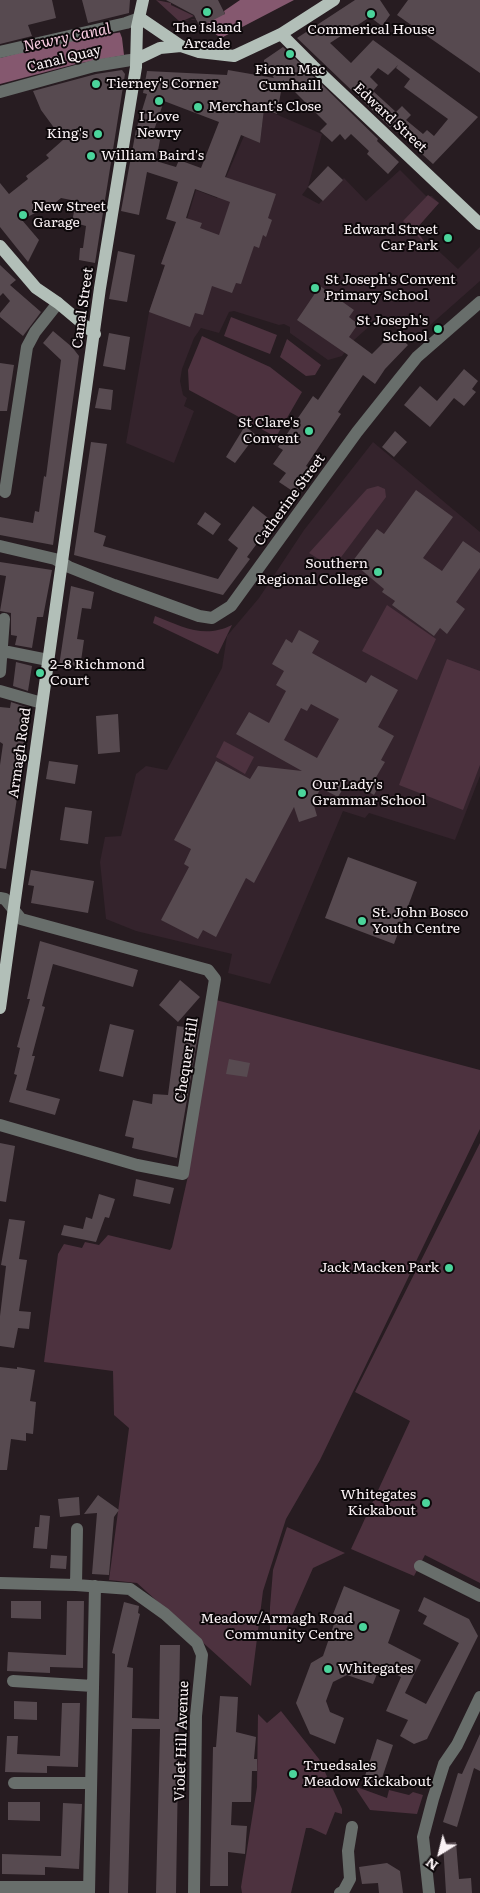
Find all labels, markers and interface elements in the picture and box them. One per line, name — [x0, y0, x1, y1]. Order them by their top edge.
marker: The Island Arcade — [201, 6, 213, 18]
marker: Commerical House — [365, 8, 377, 20]
water label: Newry Canal — [22, 20, 112, 56]
place label: The Island Arcade — [172, 20, 242, 52]
place label: Commerical House — [307, 22, 435, 38]
street label: Canal Quay — [25, 42, 103, 76]
marker: Fionn Mac Cumhaill — [284, 48, 296, 60]
place label: Fionn Mac Cumhaill — [255, 62, 325, 94]
place label: Tierney's Corner — [106, 76, 218, 92]
marker: Tierney's Corner — [90, 78, 102, 90]
street label: Edward Street — [350, 80, 430, 156]
marker: I Love Newry — [153, 95, 165, 107]
place label: Merchant's Close — [208, 99, 321, 115]
marker: Merchant's Close — [192, 101, 204, 113]
place label: I Love Newry — [137, 109, 181, 142]
place label: King's — [47, 126, 88, 142]
marker: King's — [92, 128, 104, 140]
place label: William Baird's — [101, 148, 204, 164]
marker: William Baird's — [85, 150, 97, 162]
place label: New Street Garage — [33, 199, 106, 232]
marker: New Street Garage — [17, 209, 29, 221]
place label: Edward Street Car Park — [344, 222, 438, 254]
marker: Edward Street Car Park — [442, 232, 454, 244]
street label: Canal Street — [69, 267, 97, 349]
place label: St Joseph's Convent Primary School — [325, 272, 456, 304]
marker: St Joseph's Convent Primary School — [309, 282, 321, 294]
place label: St Joseph's School — [356, 313, 428, 346]
marker: St Joseph's School — [432, 323, 444, 335]
place label: St Clare's Convent — [238, 415, 299, 448]
marker: St Clare's Convent — [303, 425, 315, 437]
street label: Catherine Street — [251, 451, 329, 549]
place label: Southern Regional College — [257, 556, 368, 588]
marker: Southern Regional College — [372, 566, 384, 578]
place label: 2–8 Richmond Court — [50, 657, 145, 690]
marker: 2–8 Richmond Court — [34, 667, 46, 679]
street label: Armagh Road — [5, 707, 35, 799]
place label: Our Lady's Grammar School — [312, 777, 426, 810]
marker: Our Lady's Grammar School — [296, 787, 308, 799]
place label: St. John Bosco Youth Centre — [372, 905, 468, 938]
marker: St. John Bosco Youth Centre — [356, 915, 368, 927]
street label: Chequer Hill — [172, 1016, 202, 1104]
place label: Jack Macken Park — [320, 1260, 439, 1276]
marker: Jack Macken Park — [443, 1262, 455, 1274]
place label: Whitegates Kickabout — [341, 1487, 416, 1520]
marker: Whitegates Kickabout — [420, 1497, 432, 1509]
place label: Meadow/Armagh Road Community Centre — [200, 1611, 353, 1644]
marker: Meadow/Armagh Road Community Centre — [357, 1621, 369, 1633]
place label: Whitegates — [338, 1661, 413, 1677]
marker: Whitegates — [322, 1663, 334, 1675]
street label: Violet Hill Avenue — [172, 1680, 192, 1802]
place label: Truedsales Meadow Kickabout — [303, 1758, 431, 1790]
marker: Truedsales Meadow Kickabout — [287, 1768, 299, 1780]
north arrow — [415, 1828, 465, 1878]
text: N — [421, 1854, 442, 1877]

